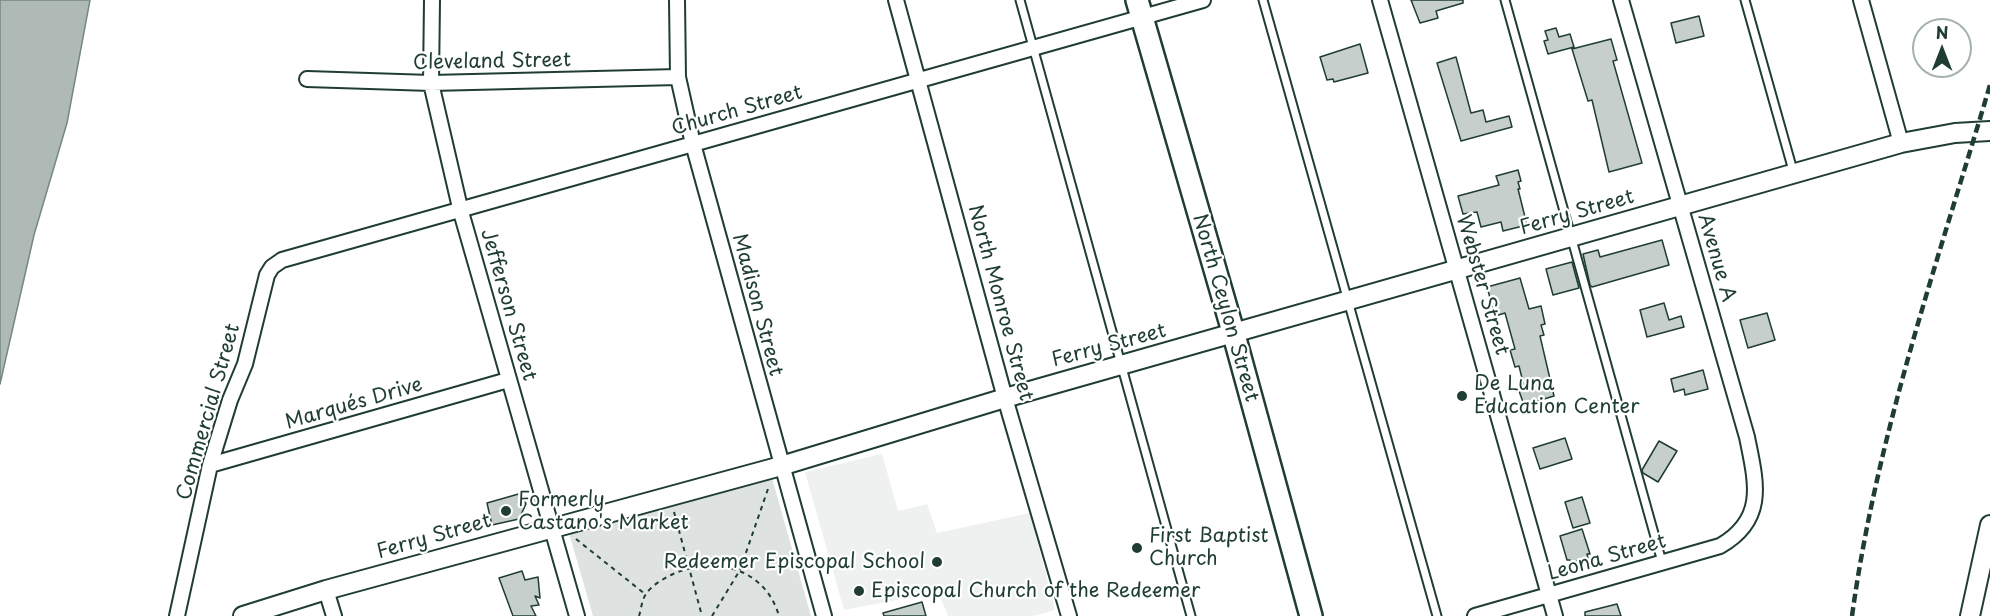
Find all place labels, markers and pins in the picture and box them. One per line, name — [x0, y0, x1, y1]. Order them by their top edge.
place label: De Luna Education Center — [1474, 372, 1639, 419]
marker: De Luna Education Center — [1455, 389, 1469, 403]
place label: Formerly Castano's Market — [518, 488, 689, 535]
marker: Formerly Castano's Market — [499, 504, 513, 518]
place label: First Baptist Church — [1149, 524, 1269, 571]
marker: First Baptist Church — [1130, 541, 1144, 555]
place label: Redeemer Episcopal School — [664, 550, 925, 574]
marker: Redeemer Episcopal School — [930, 555, 944, 569]
place label: Episcopal Church of the Redeemer — [871, 579, 1200, 603]
marker: Episcopal Church of the Redeemer — [852, 584, 866, 598]

